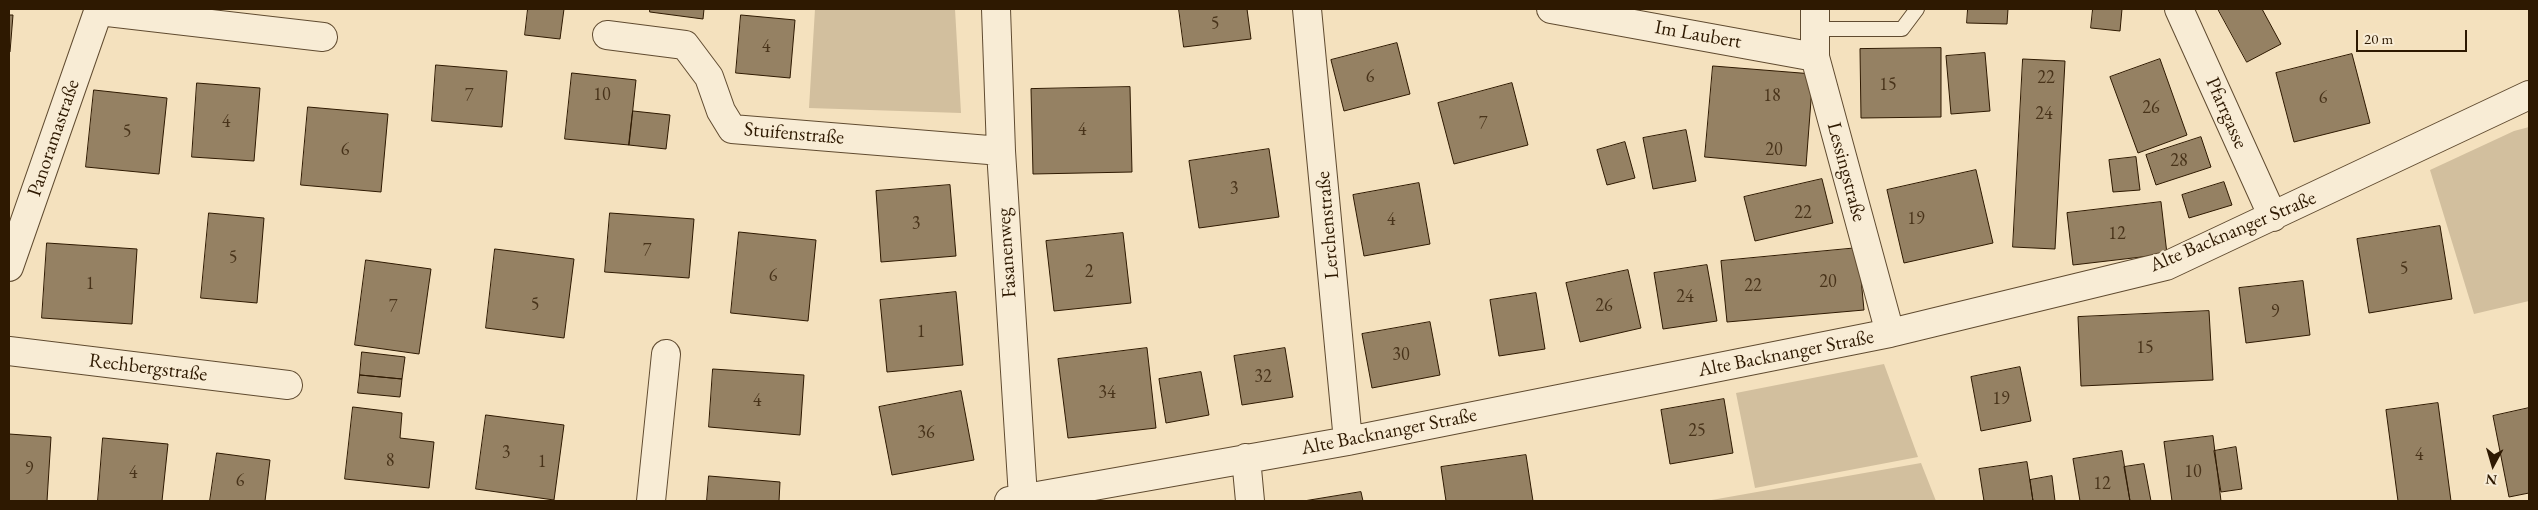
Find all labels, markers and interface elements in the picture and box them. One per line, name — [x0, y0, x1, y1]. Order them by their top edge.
house number: 5 — [1211, 13, 1219, 35]
street label: Im Laubert — [1653, 16, 1743, 54]
scale bar — [2358, 20, 2469, 52]
text: 20 m — [2364, 29, 2393, 48]
house number: 4 — [762, 36, 770, 58]
house number: 6 — [1366, 66, 1374, 88]
house number: 22 — [2037, 67, 2055, 89]
house number: 15 — [1879, 74, 1897, 96]
street label: Pfarrgasse — [2200, 74, 2252, 152]
street label: Panoramastraße — [23, 76, 85, 200]
house number: 10 — [593, 84, 611, 106]
house number: 7 — [465, 85, 473, 107]
house number: 18 — [1763, 85, 1781, 107]
house number: 6 — [2319, 87, 2327, 109]
house number: 26 — [2142, 97, 2160, 119]
house number: 24 — [2035, 103, 2053, 125]
house number: 4 — [222, 111, 230, 133]
house number: 7 — [1479, 113, 1487, 135]
street label: Stuifenstraße — [743, 118, 845, 150]
house number: 4 — [1078, 119, 1086, 141]
street label: Lessingstraße — [1821, 120, 1871, 224]
house number: 5 — [123, 121, 131, 143]
house number: 6 — [341, 139, 349, 161]
house number: 20 — [1765, 139, 1783, 161]
house number: 28 — [2170, 150, 2188, 172]
street label: Lerchenstraße — [1311, 170, 1345, 280]
house number: 3 — [1230, 178, 1238, 200]
street label: Alte Backnanger Straße — [2146, 186, 2320, 278]
house number: 22 — [1794, 202, 1812, 224]
street label: Fasanenweg — [992, 207, 1022, 299]
house number: 19 — [1907, 208, 1925, 230]
house number: 4 — [1387, 209, 1395, 231]
house number: 3 — [912, 213, 920, 235]
house number: 12 — [2108, 223, 2126, 245]
house number: 7 — [643, 240, 651, 262]
house number: 5 — [229, 247, 237, 269]
house number: 5 — [2400, 258, 2408, 280]
house number: 2 — [1085, 261, 1093, 283]
house number: 6 — [769, 265, 777, 287]
house number: 20 — [1819, 271, 1837, 293]
house number: 1 — [86, 273, 94, 295]
house number: 22 — [1744, 275, 1762, 297]
house number: 24 — [1676, 286, 1694, 308]
house number: 5 — [531, 294, 539, 316]
house number: 26 — [1595, 295, 1613, 317]
house number: 7 — [389, 296, 397, 318]
house number: 9 — [2271, 301, 2279, 323]
house number: 1 — [917, 321, 925, 343]
street label: Alte Backnanger Straße — [1696, 325, 1876, 383]
house number: 15 — [2136, 337, 2154, 359]
house number: 30 — [1392, 344, 1410, 366]
street label: Rechbergstraße — [87, 349, 209, 387]
house number: 32 — [1254, 366, 1272, 388]
house number: 34 — [1098, 382, 1116, 404]
house number: 19 — [1992, 388, 2010, 410]
house number: 4 — [753, 390, 761, 412]
street label: Alte Backnanger Straße — [1299, 403, 1479, 461]
house number: 25 — [1688, 420, 1706, 442]
house number: 36 — [917, 422, 935, 444]
north arrow — [2468, 440, 2518, 490]
house number: 3 — [502, 442, 510, 464]
house number: 4 — [2415, 444, 2423, 466]
house number: 8 — [386, 450, 394, 472]
house number: 1 — [538, 451, 546, 473]
house number: 9 — [25, 458, 33, 480]
house number: 10 — [2184, 461, 2202, 483]
house number: 4 — [129, 462, 137, 484]
house number: 6 — [236, 470, 244, 492]
text: N — [2485, 470, 2498, 489]
house number: 12 — [2093, 473, 2111, 495]

